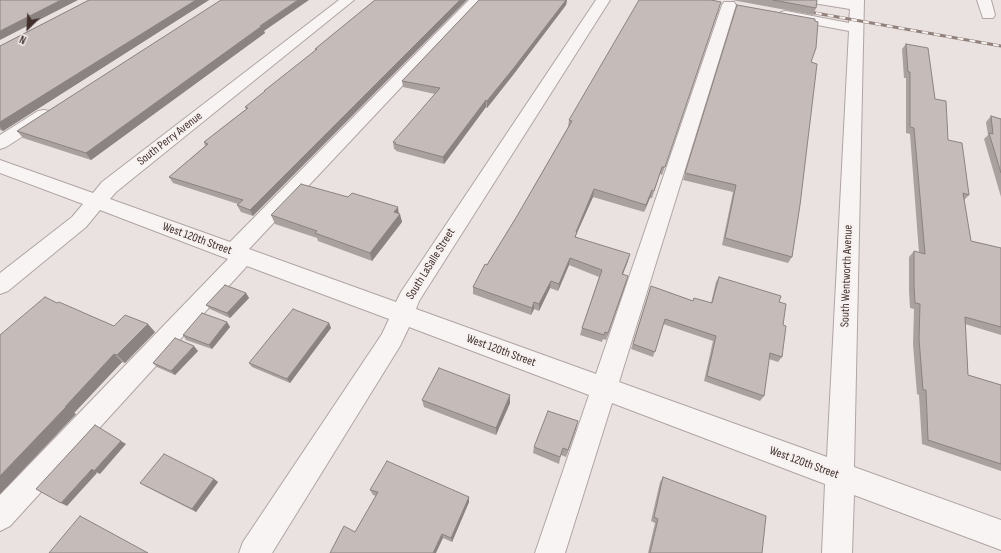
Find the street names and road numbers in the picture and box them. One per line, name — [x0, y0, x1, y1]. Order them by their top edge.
street label: South Perry Avenue — [135, 109, 205, 169]
street label: West 120th Street — [160, 220, 234, 258]
street label: South Wentworth Avenue — [838, 225, 856, 327]
street label: South LaSalle Street — [403, 226, 459, 302]
street label: West 120th Street — [464, 332, 538, 370]
street label: West 120th Street — [767, 444, 841, 482]

